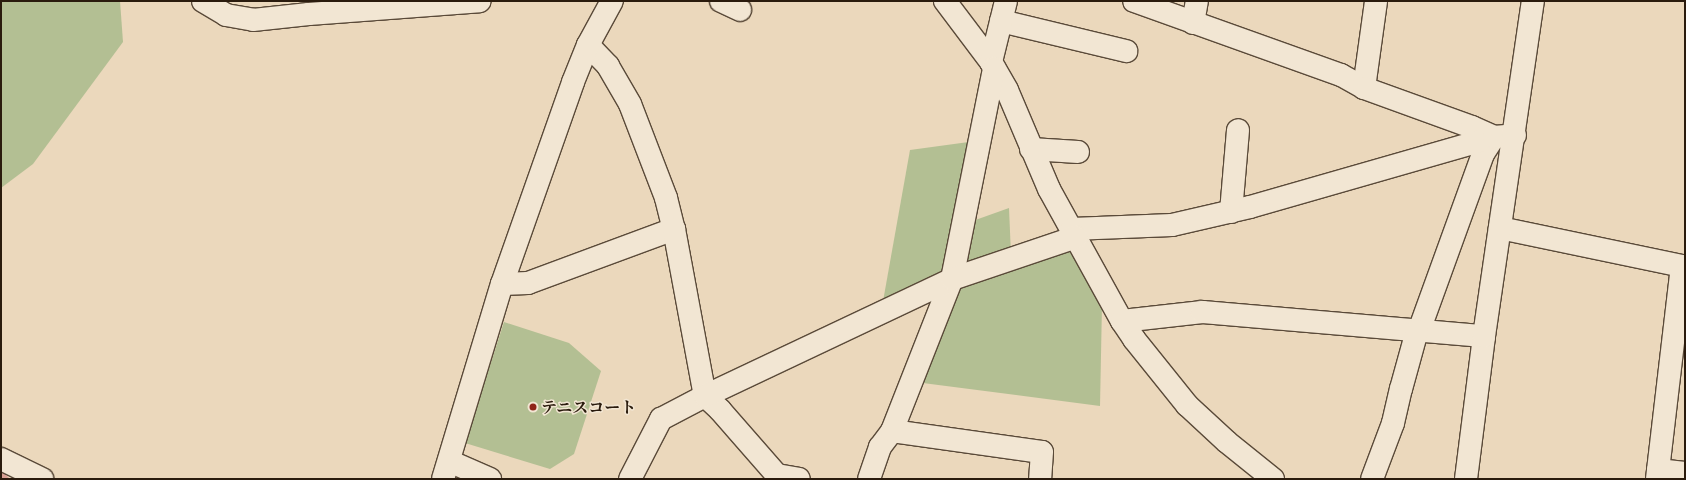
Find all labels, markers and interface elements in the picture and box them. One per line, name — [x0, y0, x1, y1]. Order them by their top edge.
place label: テニスコート — [541, 397, 637, 417]
marker: テニスコート — [528, 402, 538, 412]

